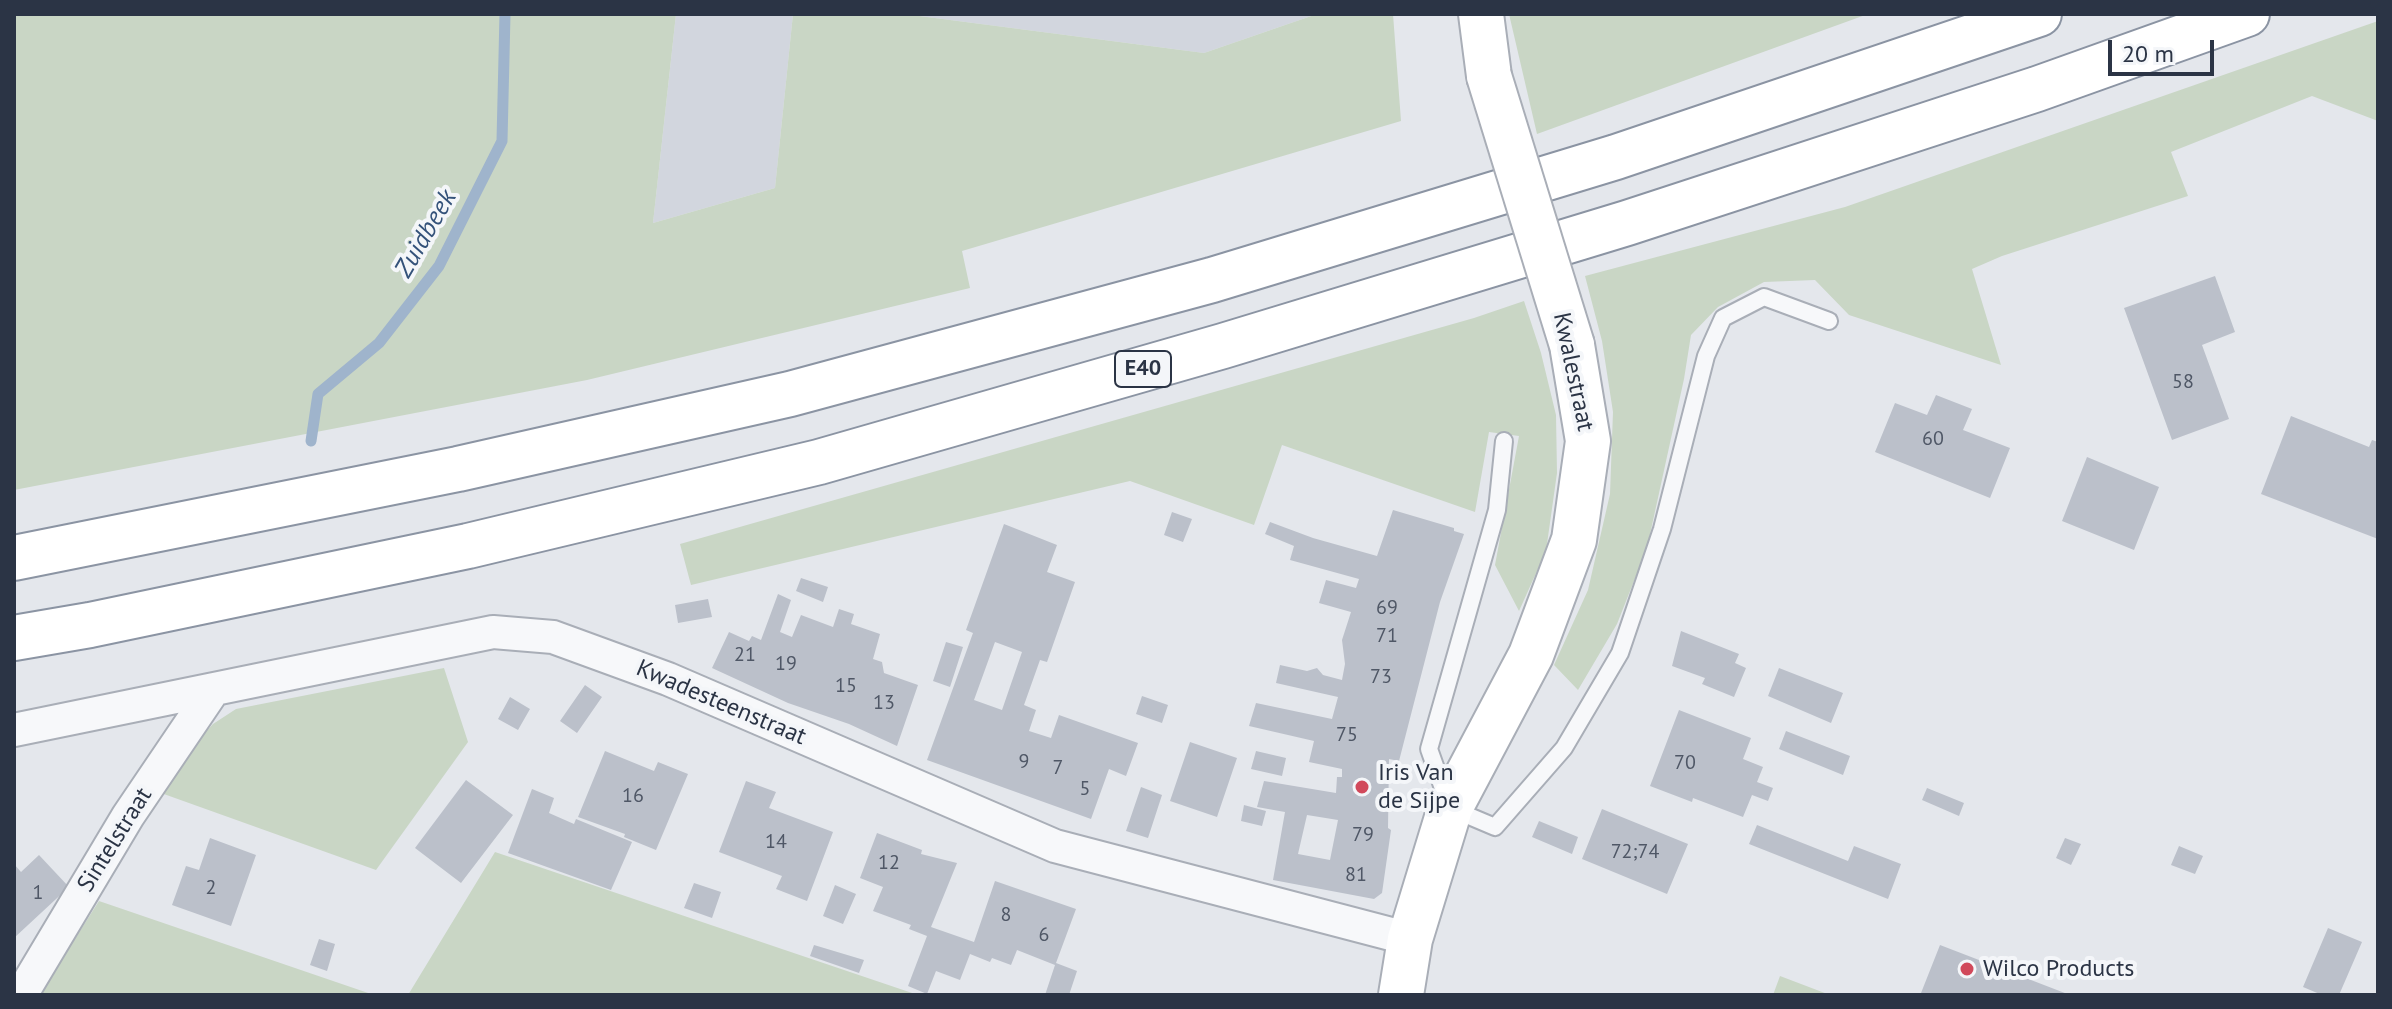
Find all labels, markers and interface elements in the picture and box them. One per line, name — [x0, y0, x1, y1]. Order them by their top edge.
scale bar — [2112, 24, 2218, 74]
text: 20 m — [2122, 38, 2174, 69]
water label: Zuidbeek — [388, 185, 464, 283]
street label: Kwalestraat — [1546, 310, 1600, 434]
road number: E40 — [1115, 351, 1171, 387]
house number: 58 — [2172, 370, 2194, 394]
house number: 60 — [1922, 427, 1944, 451]
house number: 69 — [1376, 596, 1398, 620]
house number: 71 — [1376, 624, 1398, 648]
house number: 21 — [734, 643, 756, 667]
house number: 19 — [775, 652, 797, 676]
street label: Kwadesteenstraat — [632, 654, 810, 752]
house number: 73 — [1370, 665, 1392, 689]
house number: 15 — [835, 674, 857, 698]
house number: 13 — [873, 691, 895, 715]
house number: 75 — [1336, 723, 1358, 747]
house number: 9 — [1019, 750, 1029, 774]
house number: 70 — [1674, 751, 1696, 775]
house number: 7 — [1053, 756, 1063, 780]
place label: Iris Van de Sijpe — [1378, 759, 1460, 815]
house number: 5 — [1080, 777, 1090, 801]
marker: Iris Van de Sijpe — [1353, 778, 1371, 796]
street label: Sintelstraat — [72, 782, 158, 898]
house number: 16 — [622, 784, 644, 808]
house number: 79 — [1352, 823, 1374, 847]
house number: 14 — [765, 830, 787, 854]
house number: 72;74 — [1611, 840, 1659, 864]
house number: 12 — [878, 851, 900, 875]
house number: 81 — [1345, 863, 1367, 887]
house number: 2 — [206, 876, 216, 900]
house number: 1 — [33, 881, 43, 905]
house number: 8 — [1001, 903, 1011, 927]
house number: 6 — [1039, 923, 1049, 947]
place label: Wilco Products — [1983, 955, 2134, 983]
marker: Wilco Products — [1958, 960, 1976, 978]

